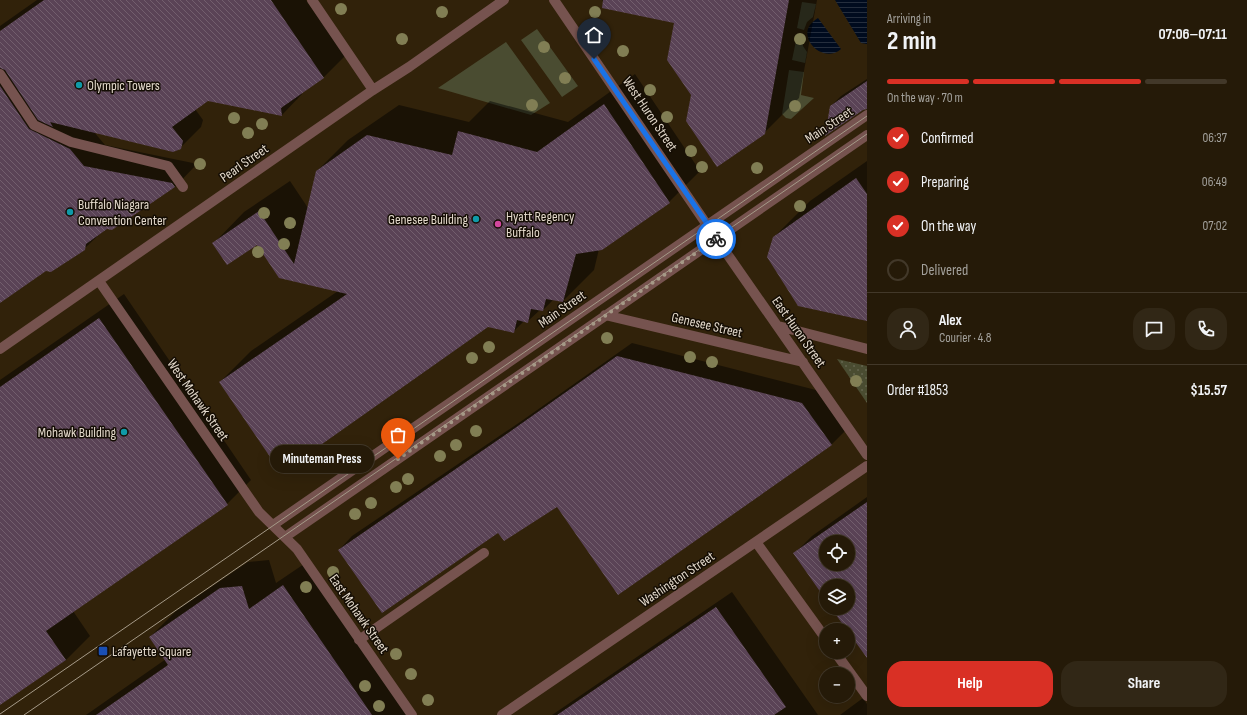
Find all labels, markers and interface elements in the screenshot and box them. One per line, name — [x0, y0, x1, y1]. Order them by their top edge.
text: Arriving in — [887, 11, 931, 27]
pin — [577, 18, 611, 59]
icon: home — [583, 24, 605, 46]
text: 07:06–07:11 — [1158, 25, 1227, 44]
text: 2 min — [887, 26, 937, 57]
street label: West Huron Street — [619, 73, 681, 155]
place label: Olympic Towers — [87, 77, 160, 94]
marker: Olympic Towers — [74, 80, 84, 90]
text: On the way · 70 m — [887, 90, 963, 106]
street label: Main Street — [802, 103, 856, 147]
icon: check — [887, 127, 909, 149]
text: Confirmed — [921, 129, 974, 148]
text: 06:37 — [1202, 130, 1227, 146]
street label: Pearl Street — [216, 140, 272, 186]
icon: check — [887, 171, 909, 193]
text: Preparing — [921, 173, 969, 192]
text: 06:49 — [1202, 174, 1227, 190]
place label: Buffalo Niagara Convention Center — [78, 196, 167, 229]
marker: Buffalo Niagara Convention Center — [65, 207, 75, 217]
place label: Hyatt Regency Buffalo — [506, 208, 575, 241]
place label: Genesee Building — [388, 211, 468, 228]
marker: Genesee Building — [471, 214, 481, 224]
icon: check — [887, 215, 909, 237]
text: On the way — [921, 217, 976, 236]
text: 07:02 — [1203, 218, 1227, 234]
marker: Hyatt Regency Buffalo — [493, 219, 503, 229]
courier — [696, 219, 736, 259]
icon: bike — [705, 228, 727, 250]
text: Delivered — [921, 261, 968, 280]
street label: Main Street — [535, 287, 589, 331]
street label: East Huron Street — [768, 293, 830, 371]
button: person — [887, 308, 929, 350]
button: chat — [1133, 308, 1175, 350]
button: phone — [1185, 308, 1227, 350]
street label: Genesee Street — [670, 309, 744, 341]
text: Alex — [939, 311, 962, 330]
text: Courier · 4.8 — [939, 330, 991, 346]
street label: West Mohawk Street — [163, 356, 233, 444]
text: Order #1853 — [887, 381, 948, 400]
text: $15.57 — [1190, 381, 1227, 400]
pin — [381, 418, 415, 459]
place label: Mohawk Building — [38, 424, 116, 441]
icon: bag — [387, 424, 409, 446]
marker: Mohawk Building — [119, 427, 129, 437]
callout: Minuteman Press — [270, 445, 374, 473]
text: Minuteman Press — [283, 451, 361, 467]
map controls — [819, 535, 855, 703]
button: locate — [819, 535, 855, 571]
street label: Washington Street — [636, 548, 718, 610]
street label: East Mohawk Street — [325, 571, 393, 657]
button: layers — [819, 579, 855, 615]
button: + — [819, 623, 855, 659]
place label: Lafayette Square — [112, 643, 191, 660]
marker: Lafayette Square — [97, 645, 109, 657]
button: Help — [887, 661, 1053, 707]
button: Share — [1061, 661, 1227, 707]
button: − — [819, 667, 855, 703]

